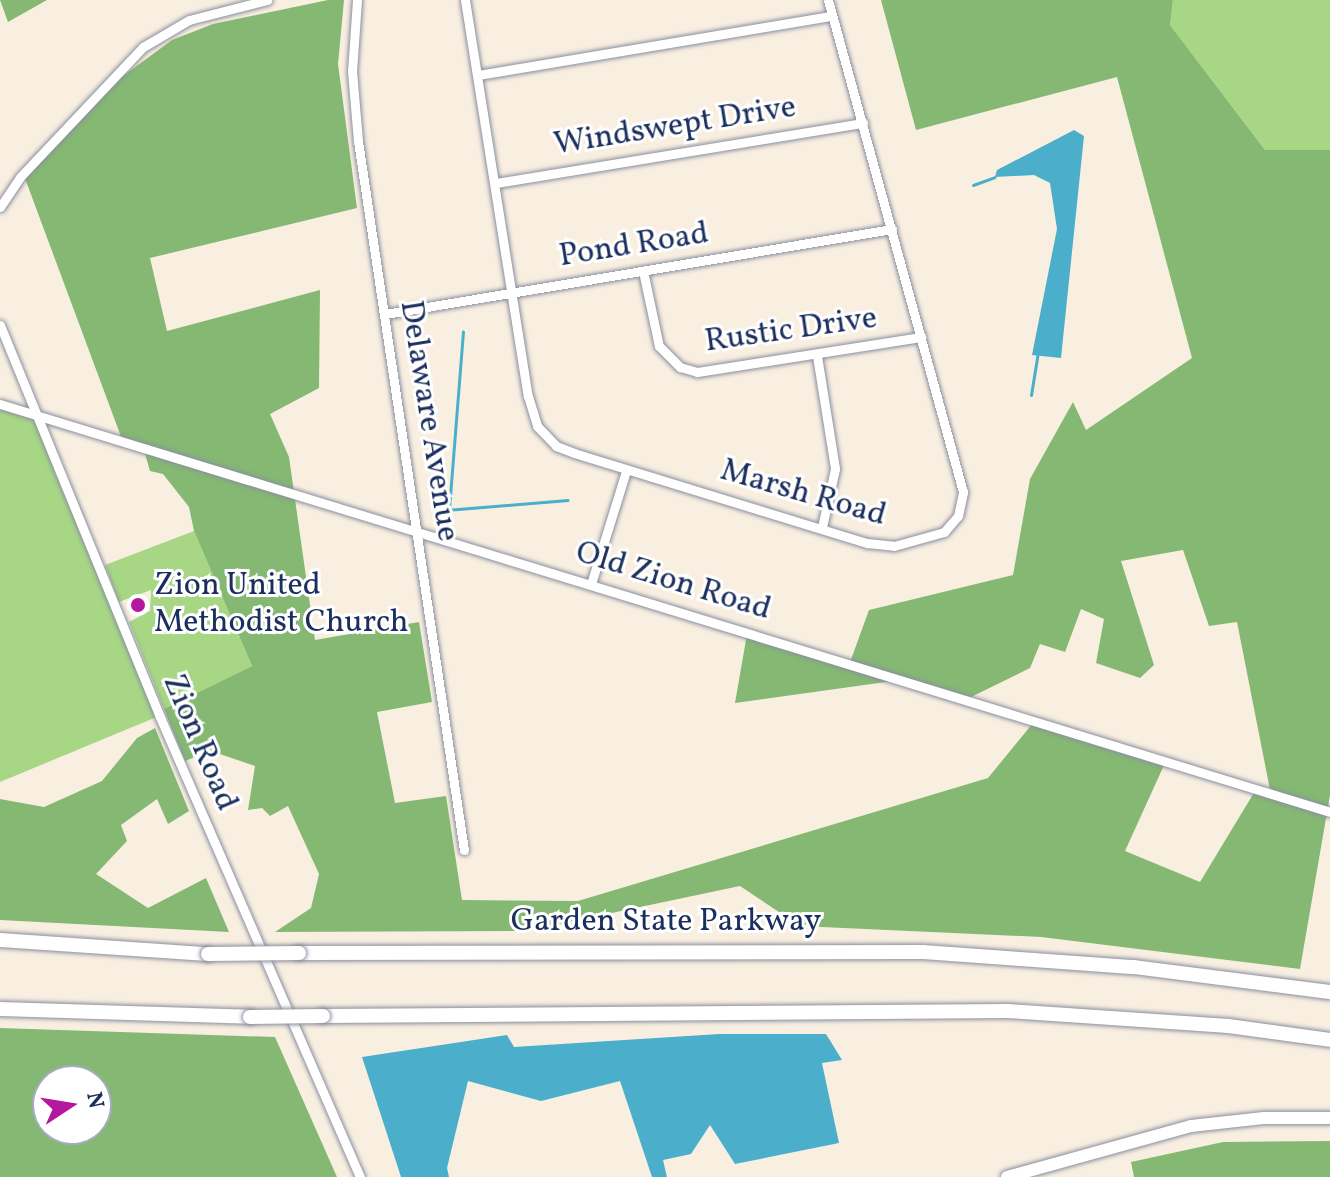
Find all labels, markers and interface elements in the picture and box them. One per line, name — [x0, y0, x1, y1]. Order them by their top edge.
street label: Windswept Drive — [551, 89, 799, 165]
street label: Pond Road — [557, 215, 711, 277]
street label: Delaware Avenue — [390, 298, 466, 544]
street label: Rustic Drive — [702, 300, 880, 362]
street label: Marsh Road — [716, 452, 890, 536]
street label: Old Zion Road — [571, 534, 775, 630]
place label: Zion United Methodist Church — [154, 568, 409, 643]
marker: Zion United Methodist Church — [129, 596, 147, 614]
street label: Zion Road — [153, 669, 245, 817]
street label: Garden State Parkway — [511, 903, 821, 941]
north arrow — [32, 1065, 112, 1145]
text: N — [77, 1089, 111, 1111]

